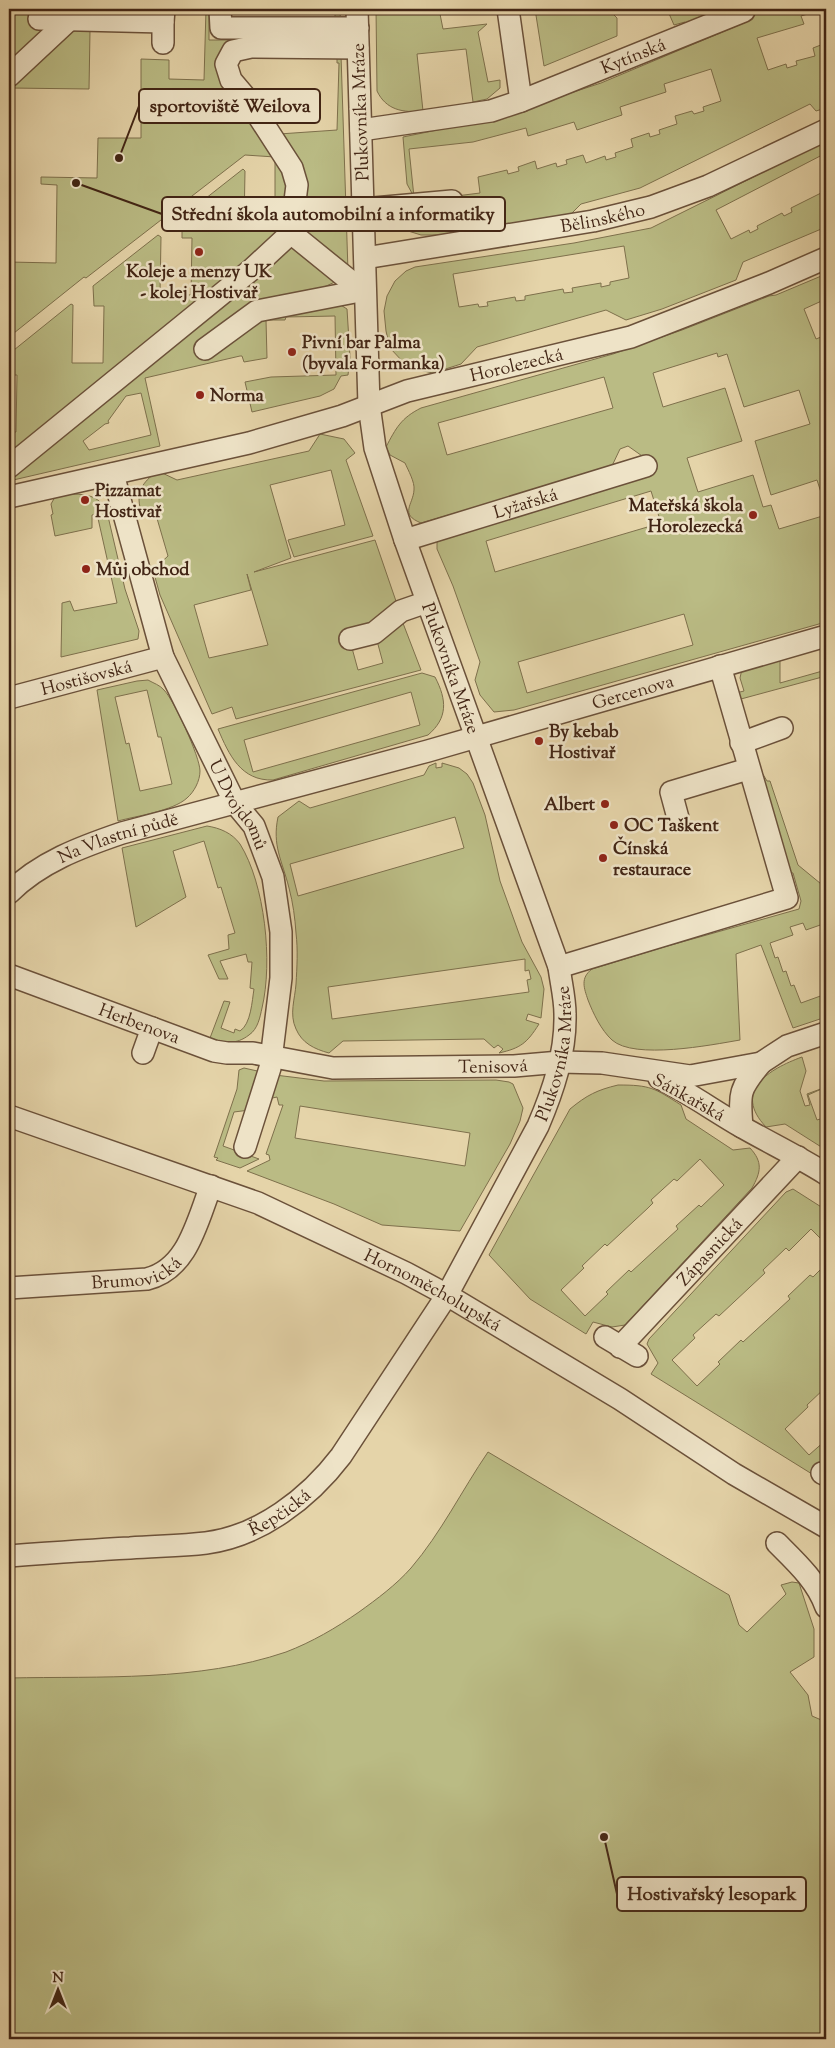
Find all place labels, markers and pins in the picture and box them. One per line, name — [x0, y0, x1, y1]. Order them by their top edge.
callout: sportoviště Weilova — [139, 89, 320, 123]
callout: Střední škola automobilní a informatiky — [162, 197, 505, 231]
marker: Koleje a menzy UK - kolej Hostivař — [193, 246, 205, 258]
place label: Koleje a menzy UK - kolej Hostivař — [126, 260, 273, 307]
place label: Pivní bar Palma (byvala Formanka) — [302, 331, 445, 378]
marker: Pivní bar Palma (byvala Formanka) — [286, 346, 298, 358]
place label: Norma — [210, 384, 265, 410]
marker: Norma — [194, 389, 206, 401]
place label: Pizzamat Hostivař — [95, 479, 162, 526]
marker: Pizzamat Hostivař — [79, 494, 91, 506]
place label: Mateřská škola Horolezecká — [628, 494, 744, 541]
marker: Mateřská škola Horolezecká — [747, 509, 759, 521]
place label: Můj obchod — [96, 558, 190, 584]
marker: Můj obchod — [80, 563, 92, 575]
place label: By kebab Hostivař — [549, 720, 619, 767]
marker: By kebab Hostivař — [533, 735, 545, 747]
place label: Albert — [544, 793, 596, 819]
marker: Albert — [599, 798, 611, 810]
place label: OC Taškent — [624, 814, 719, 840]
marker: OC Taškent — [608, 819, 620, 831]
place label: Čínská restaurace — [613, 836, 692, 884]
marker: Čínská restaurace — [597, 852, 609, 864]
callout: Hostivařský lesopark — [617, 1877, 806, 1911]

